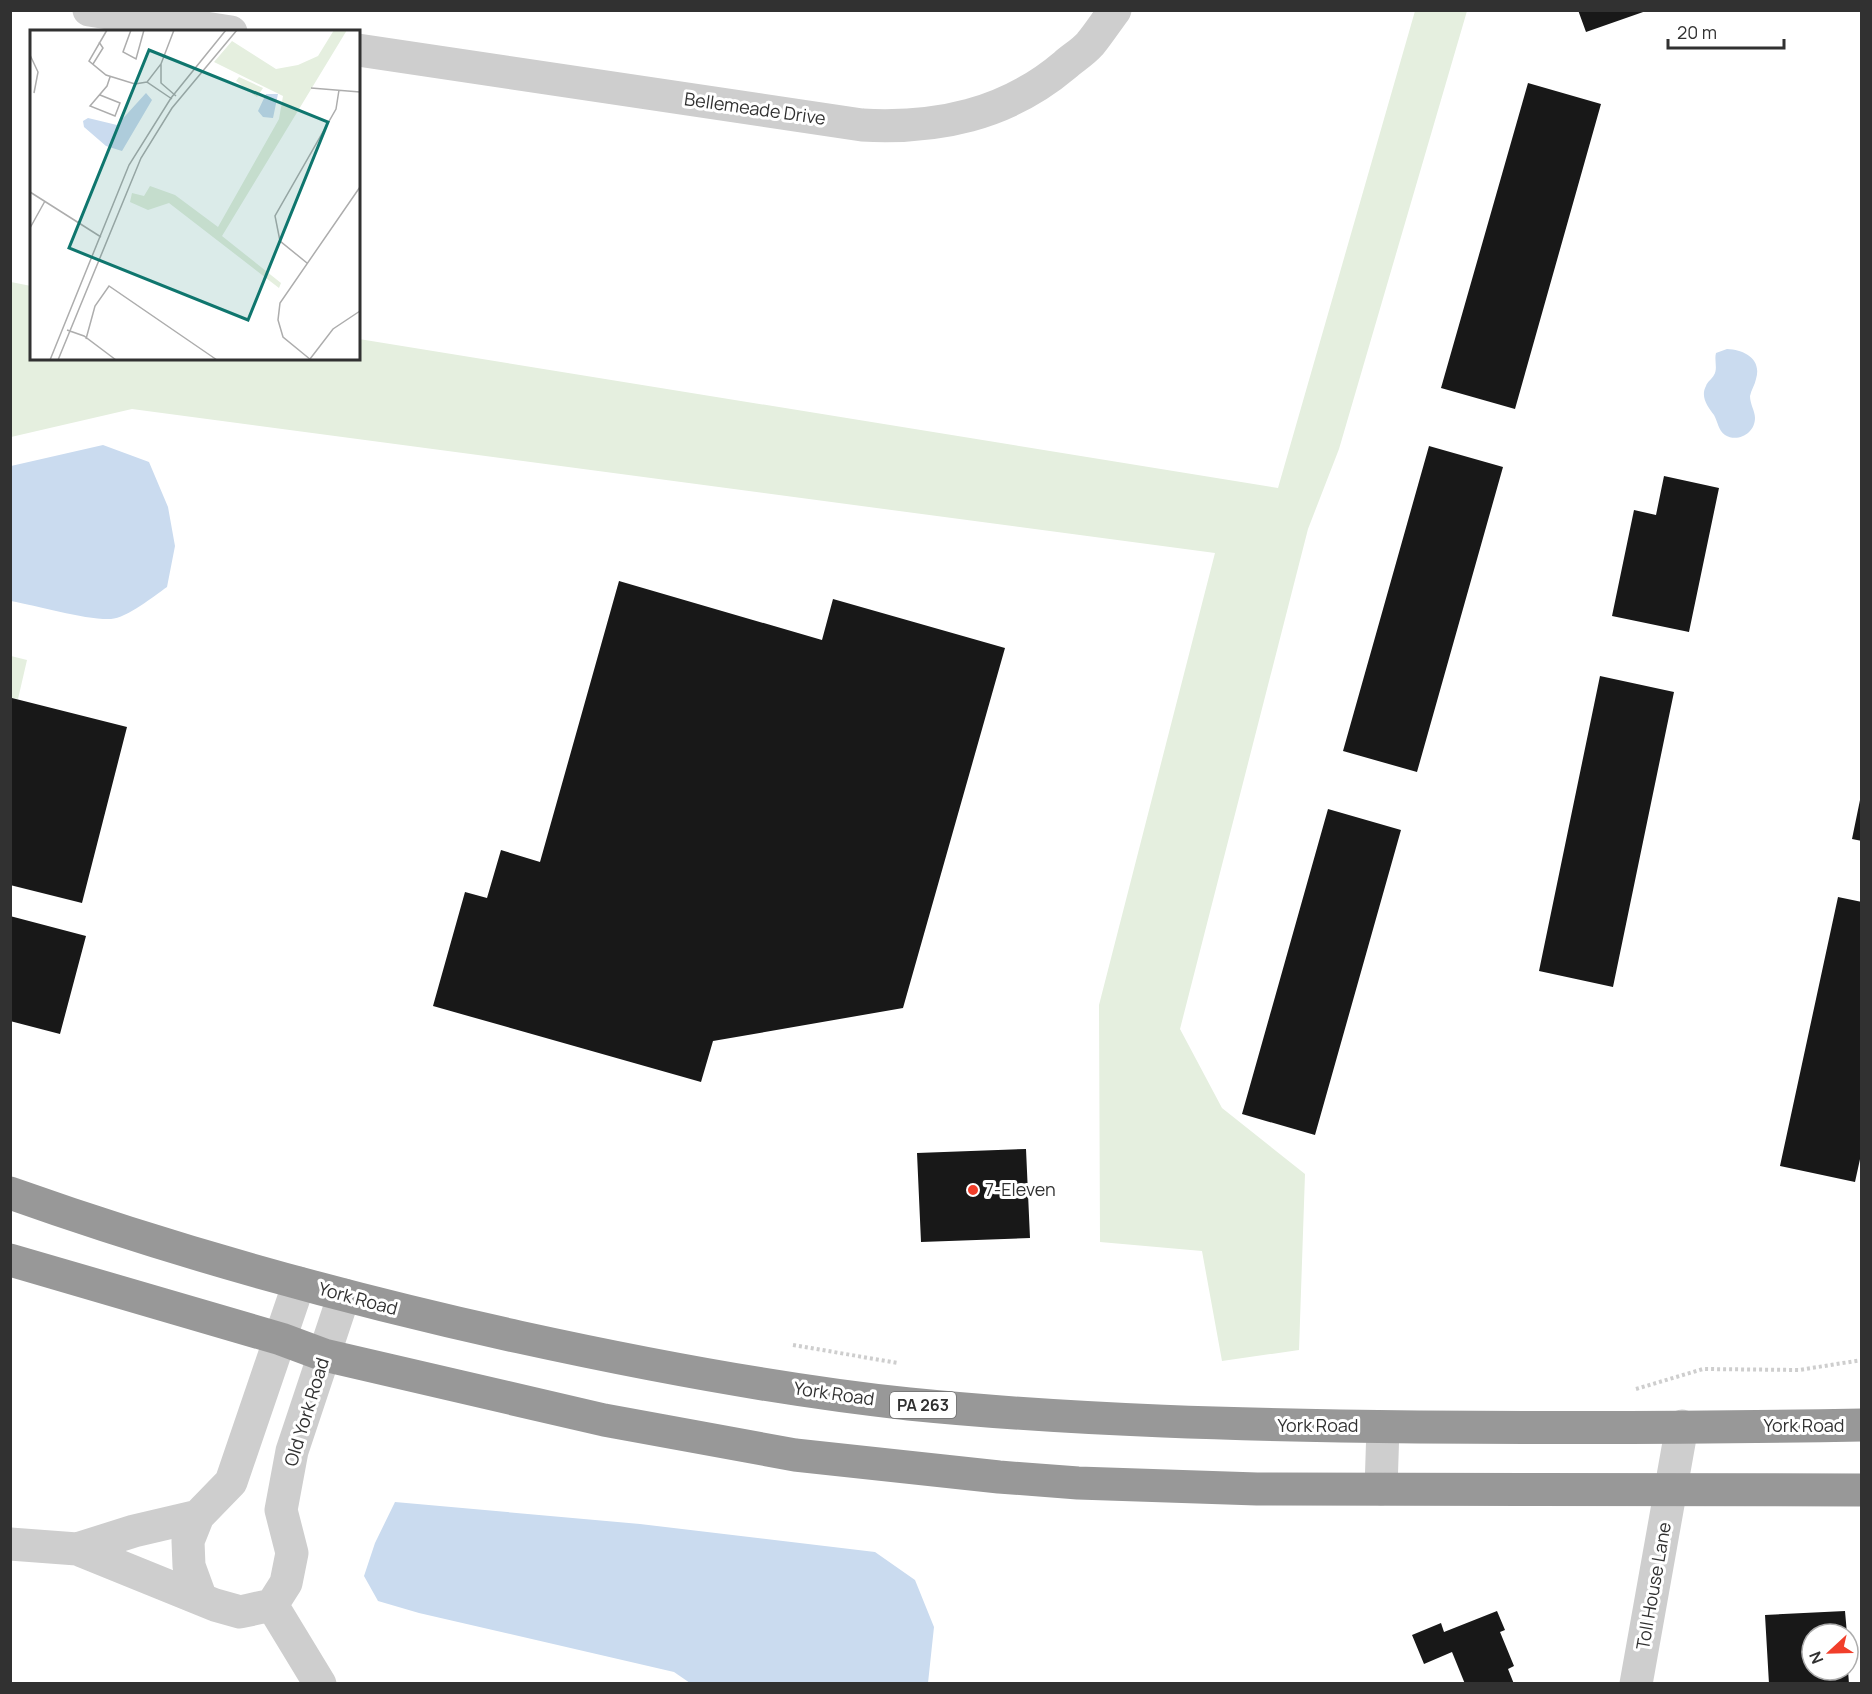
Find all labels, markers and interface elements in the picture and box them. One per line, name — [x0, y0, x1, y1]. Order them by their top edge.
scale bar — [1668, 12, 1784, 50]
text: 20 m — [1677, 20, 1717, 44]
inset map — [30, 30, 360, 360]
street label: Bellemeade Drive — [683, 86, 827, 130]
place label: 7-Eleven — [985, 1177, 1056, 1201]
marker: 7-Eleven — [966, 1183, 980, 1197]
street label: York Road — [316, 1276, 400, 1320]
street label: Old York Road — [278, 1354, 334, 1469]
street label: York Road — [792, 1375, 876, 1411]
road number: PA 263 — [890, 1392, 956, 1418]
street label: York Road — [1278, 1413, 1358, 1437]
street label: York Road — [1764, 1413, 1844, 1437]
street label: Toll House Lane — [1630, 1520, 1676, 1652]
north arrow — [1800, 1622, 1860, 1682]
text: N — [1804, 1648, 1828, 1667]

